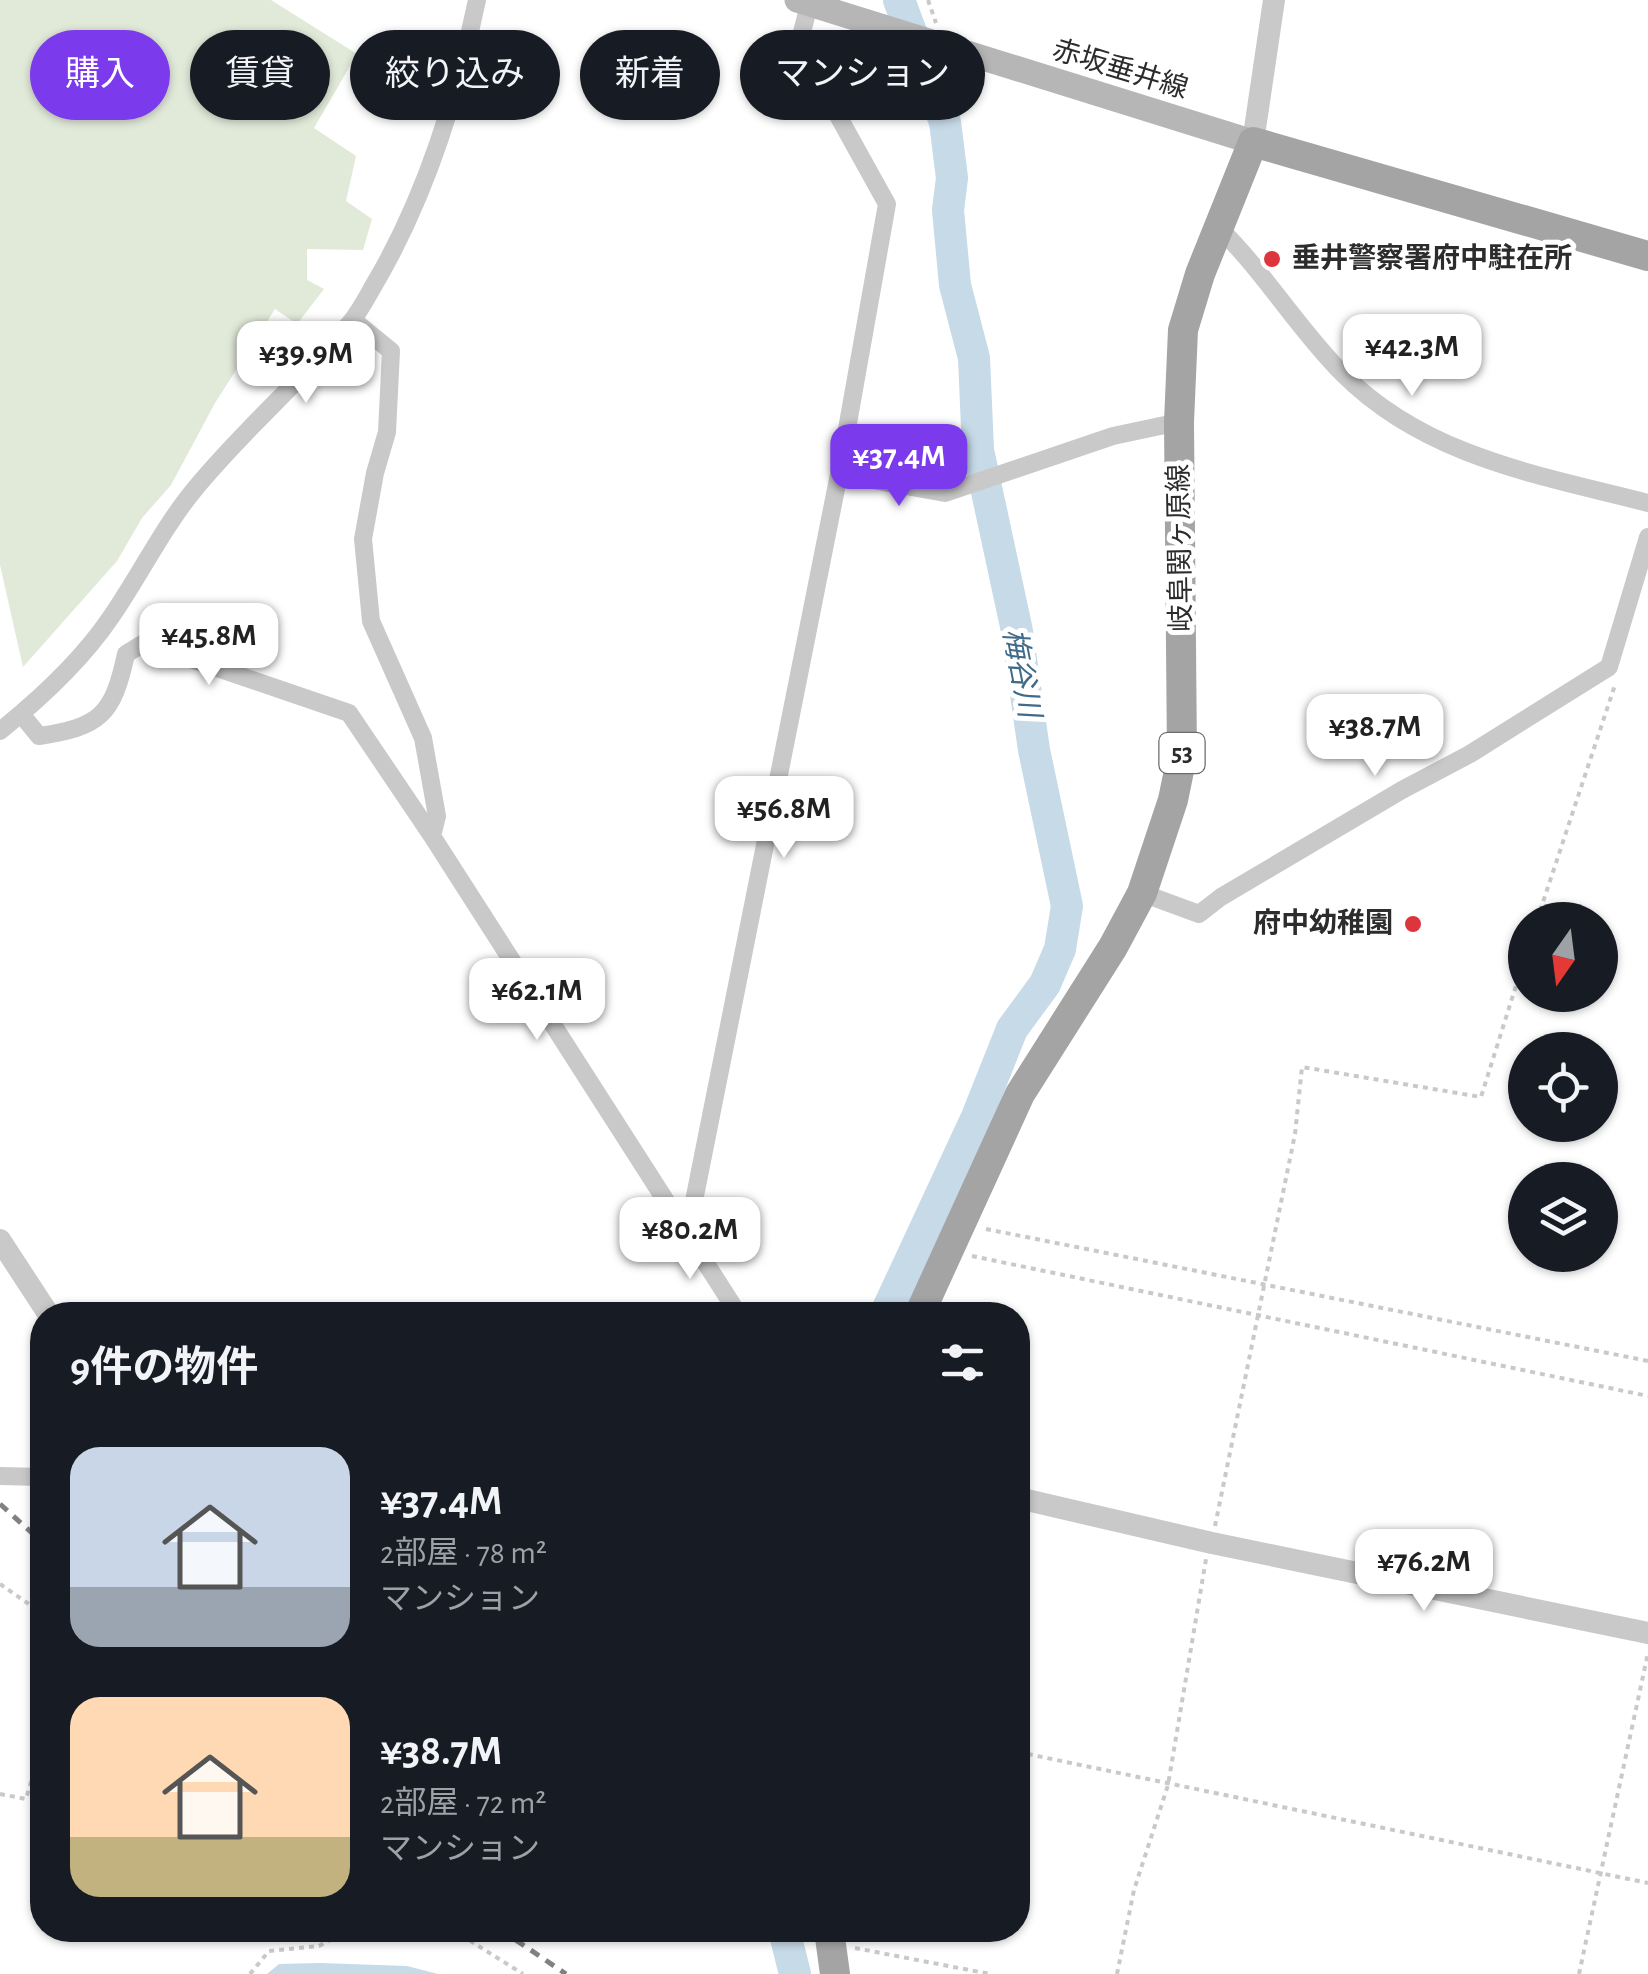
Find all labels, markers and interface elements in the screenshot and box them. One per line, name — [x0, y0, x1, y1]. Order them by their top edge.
chip: 購入 — [30, 30, 170, 120]
chip: 賃貸 — [190, 30, 330, 120]
chip: 絞り込み — [350, 30, 560, 120]
chip: 新着 — [580, 30, 720, 120]
chip: マンション — [740, 30, 985, 120]
street label: 赤坂垂井線 — [1049, 34, 1192, 104]
place label: 垂井警察署府中駐在所 — [1292, 243, 1572, 273]
marker: 垂井警察署府中駐在所 — [1261, 248, 1283, 270]
pin: ¥42.3M — [1331, 314, 1493, 399]
pin: ¥39.9M — [225, 321, 387, 406]
text: ¥42.3M — [1365, 330, 1459, 362]
text: ¥39.9M — [259, 337, 353, 369]
pin: ¥37.4M — [818, 424, 980, 509]
text: ¥37.4M — [852, 440, 946, 472]
street label: 岐阜関ヶ原線 — [1164, 464, 1196, 632]
pin: ¥45.8M — [128, 603, 290, 688]
text: ¥45.8M — [161, 619, 257, 651]
water label: 梅谷川 — [998, 626, 1047, 723]
pin: ¥38.7M — [1294, 694, 1456, 779]
text: ¥38.7M — [1328, 710, 1422, 742]
road number: 53 — [1160, 733, 1204, 773]
pin: ¥56.8M — [703, 776, 865, 861]
text: ¥56.8M — [737, 792, 831, 824]
north arrow — [1508, 902, 1618, 1012]
map controls — [1508, 902, 1618, 1272]
place label: 府中幼稚園 — [1253, 908, 1393, 938]
marker: 府中幼稚園 — [1402, 913, 1424, 935]
pin: ¥62.1M — [456, 958, 618, 1043]
text: ¥62.1M — [491, 974, 583, 1006]
button: locate — [1508, 1032, 1618, 1142]
button: layers — [1508, 1162, 1618, 1272]
pin: ¥80.2M — [609, 1197, 771, 1282]
text: ¥80.2M — [641, 1213, 739, 1245]
icon: filters — [935, 1335, 990, 1390]
text: 9件の物件 — [70, 1347, 258, 1389]
text: ¥37.4M — [380, 1480, 503, 1522]
icon: home — [150, 1487, 270, 1607]
pin: ¥76.2M — [1343, 1529, 1505, 1614]
text: 2部屋 · 78 m² — [380, 1537, 547, 1569]
text: ¥76.2M — [1377, 1545, 1471, 1577]
text: マンション — [380, 1583, 540, 1615]
text: ¥38.7M — [380, 1730, 502, 1772]
icon: home — [150, 1737, 270, 1857]
text: 2部屋 · 72 m² — [380, 1787, 546, 1819]
text: マンション — [380, 1833, 540, 1865]

